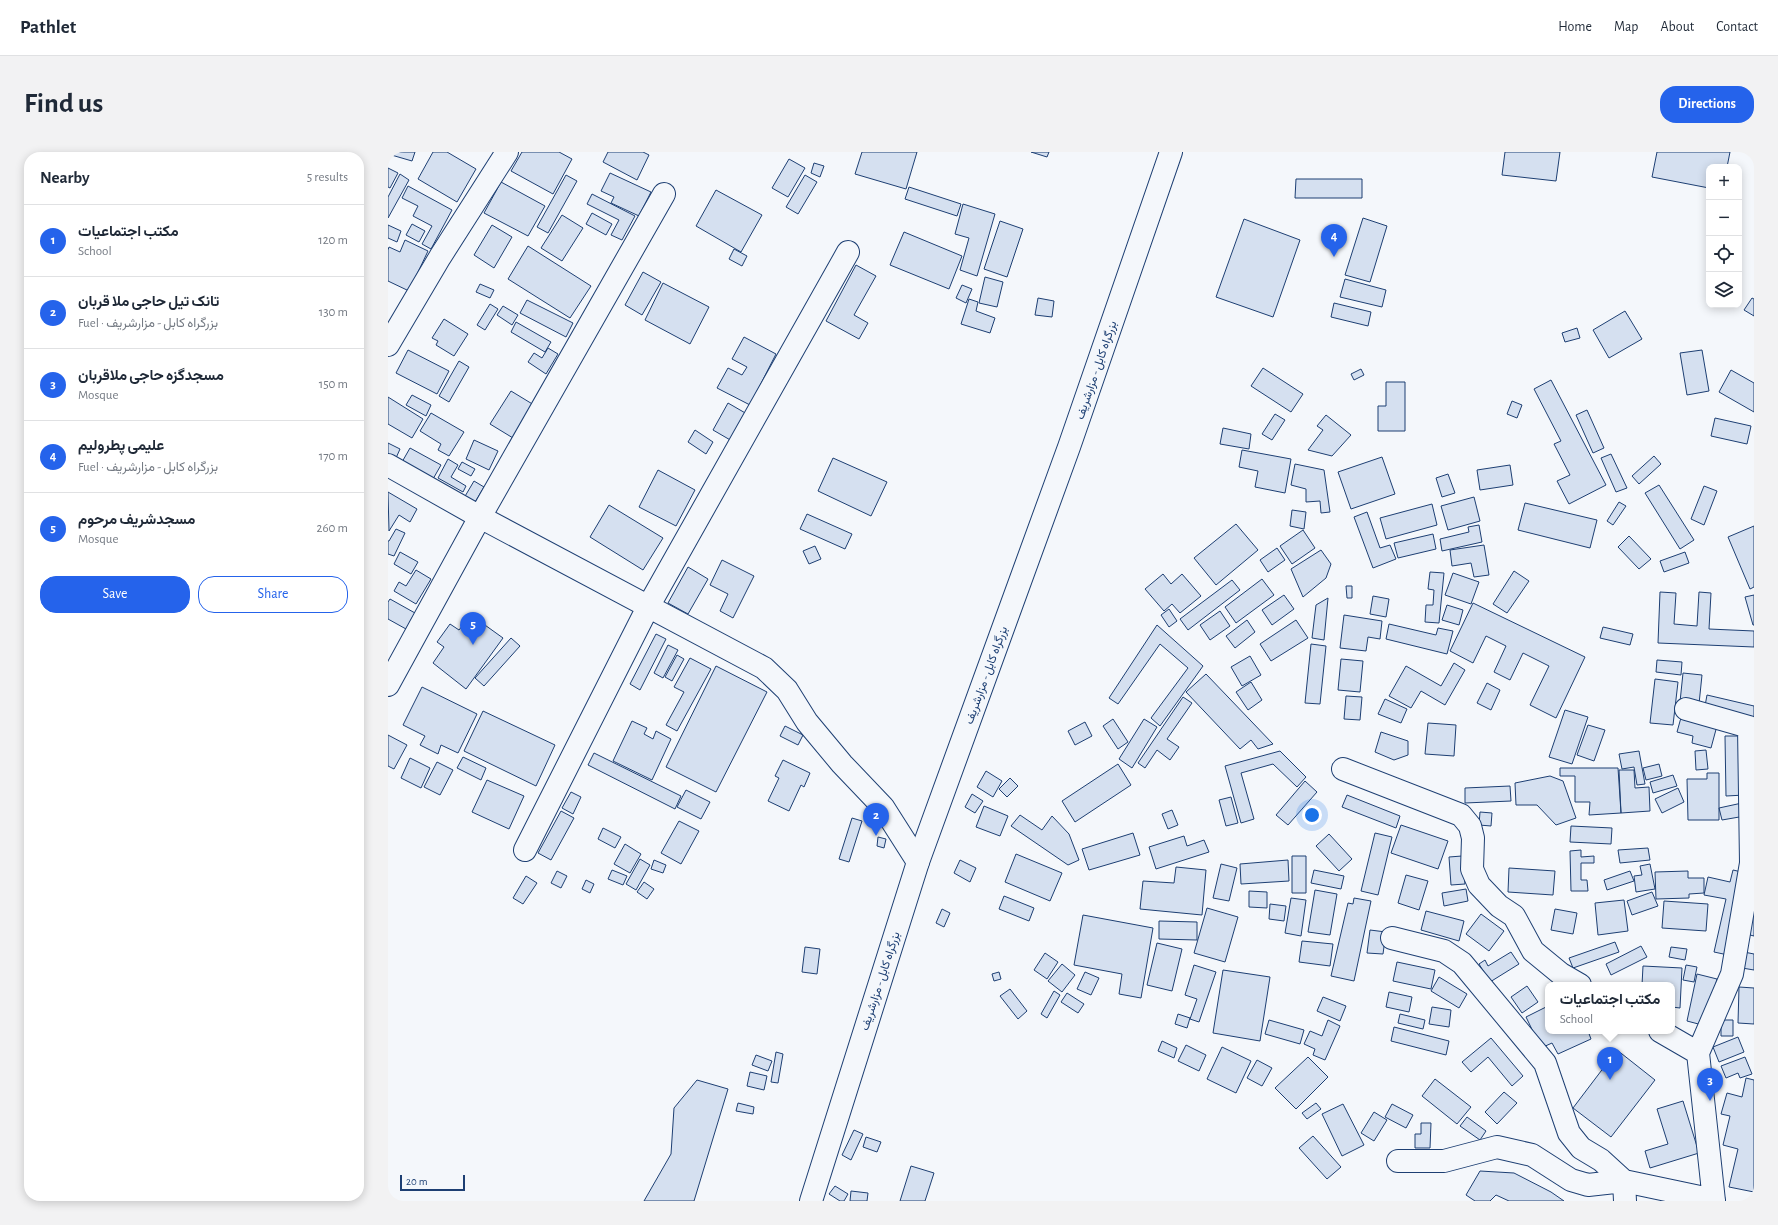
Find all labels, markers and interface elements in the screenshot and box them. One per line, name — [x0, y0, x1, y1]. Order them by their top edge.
text: Pathlet — [20, 18, 76, 37]
text: Home — [1558, 20, 1592, 34]
text: Map — [1614, 20, 1638, 34]
text: About — [1660, 20, 1694, 34]
text: Contact — [1716, 20, 1758, 34]
button: Directions — [1660, 86, 1754, 123]
text: Find us — [24, 90, 103, 118]
map controls — [1706, 164, 1742, 308]
button: + — [1706, 164, 1742, 200]
text: Nearby — [40, 169, 90, 186]
text: 5 results — [307, 171, 348, 184]
button: − — [1706, 200, 1742, 236]
text: مکتب اجتماعیات — [78, 224, 179, 239]
pin: 4 — [1321, 224, 1347, 257]
text: 1 — [51, 234, 55, 247]
text: 120 m — [318, 234, 348, 247]
button: locate — [1706, 236, 1742, 272]
text: School — [78, 245, 112, 258]
button: layers — [1706, 272, 1742, 308]
text: تانک تیل حاجی ملا قربان — [78, 294, 219, 309]
text: 2 — [50, 306, 56, 319]
text: 130 m — [319, 306, 348, 319]
text: Fuel · بزرگراه کابل - مزارشریف — [78, 317, 218, 330]
street label: بزرگراه کابل - مزارشریف — [1074, 319, 1120, 421]
text: مسجدگزه حاجی ملاقربان — [78, 368, 224, 383]
text: 3 — [50, 378, 56, 391]
text: 150 m — [319, 378, 348, 391]
text: Mosque — [78, 389, 118, 402]
text: علیمی پطرولیم — [78, 438, 164, 453]
text: 4 — [50, 450, 56, 463]
text: 170 m — [319, 450, 348, 463]
text: Fuel · بزرگراه کابل - مزارشریف — [78, 461, 218, 474]
text: مسجدشریف مرحوم — [78, 512, 195, 527]
text: 5 — [50, 522, 56, 535]
text: 260 m — [317, 522, 348, 535]
text: Mosque — [78, 533, 118, 546]
button: Save — [40, 576, 190, 613]
button: Share — [198, 576, 348, 613]
pin: 5 — [460, 612, 486, 645]
street label: بزرگراه کابل - مزارشریف — [963, 624, 1011, 726]
pin: 2 — [863, 803, 889, 836]
your location — [1302, 805, 1322, 825]
street label: بزرگراه کابل - مزارشریف — [858, 930, 904, 1033]
popup — [1545, 982, 1675, 1034]
text: مکتب اجتماعیات — [1560, 992, 1660, 1007]
text: School — [1560, 1013, 1593, 1026]
pin: 1 — [1597, 1047, 1623, 1080]
pin: 3 — [1697, 1068, 1723, 1101]
scale bar — [400, 1173, 465, 1192]
text: 20 m — [406, 1176, 427, 1187]

